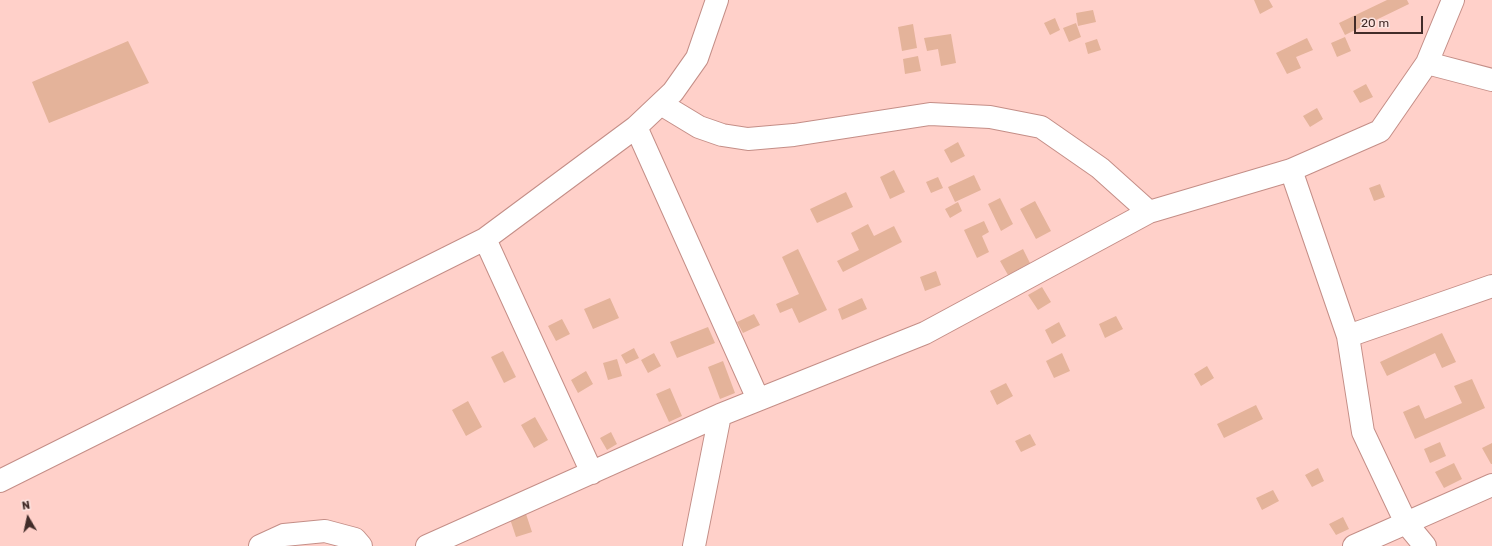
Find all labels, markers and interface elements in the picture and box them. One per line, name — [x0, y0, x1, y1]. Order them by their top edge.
scale bar — [1356, 8, 1425, 34]
text: 20 m — [1361, 16, 1389, 30]
north arrow — [8, 498, 48, 538]
text: N — [21, 499, 31, 513]

